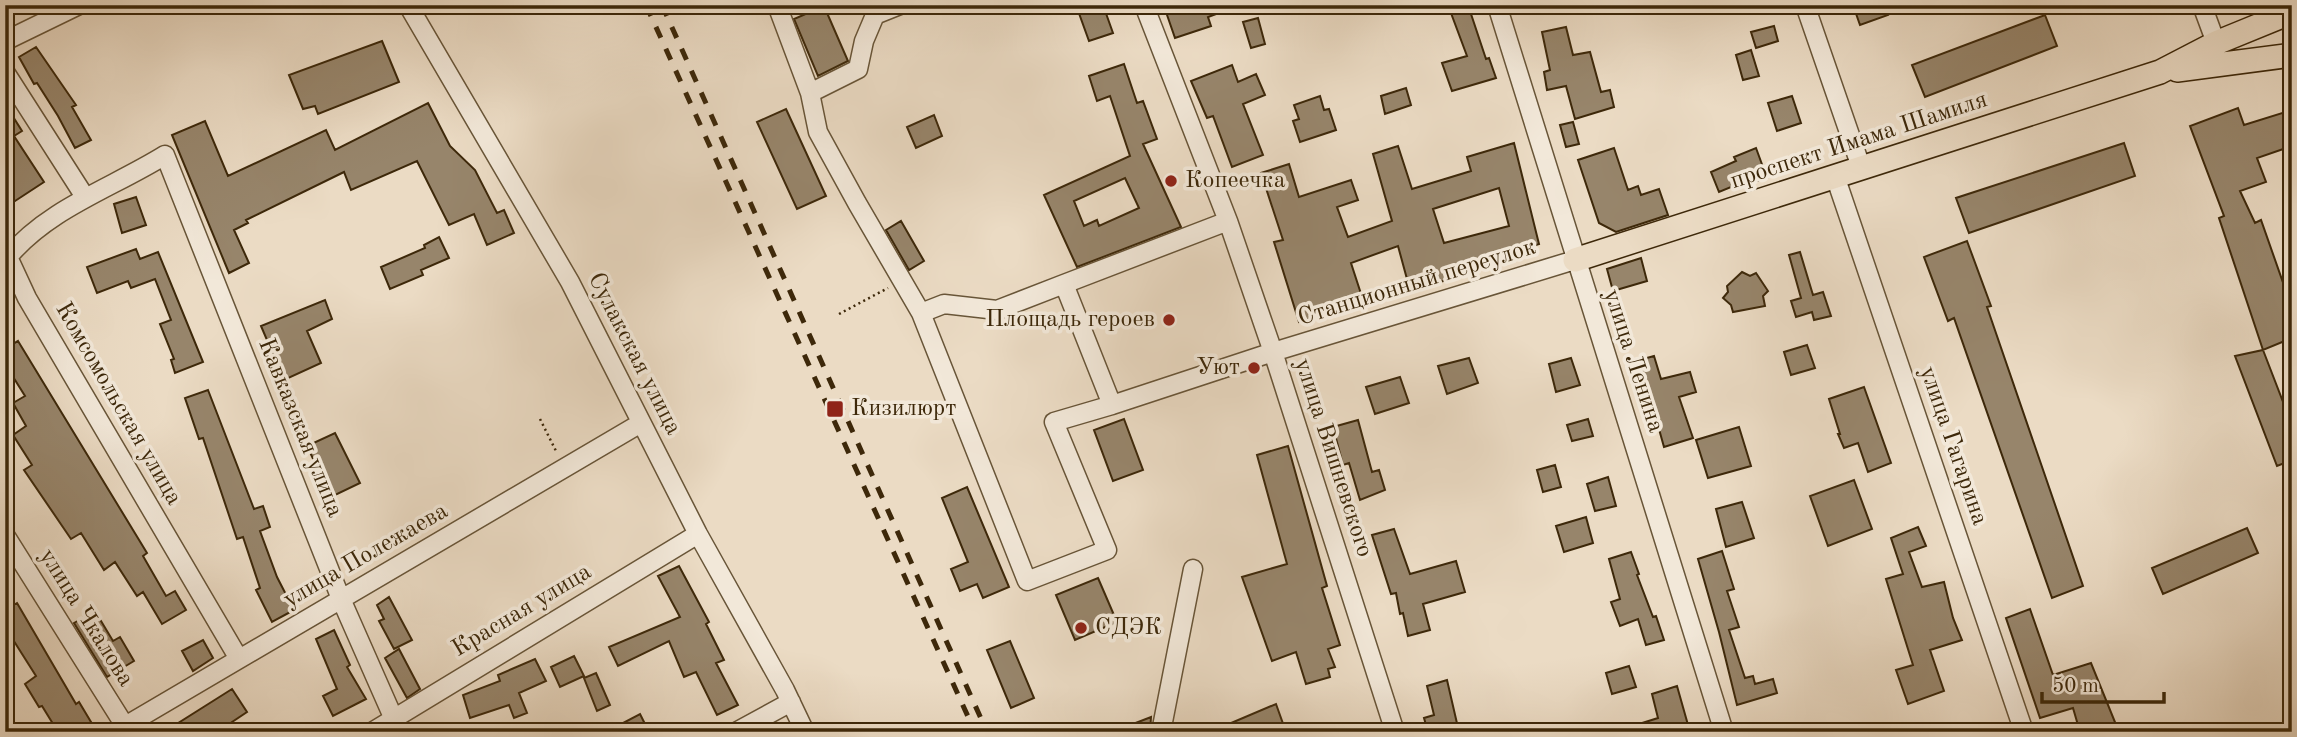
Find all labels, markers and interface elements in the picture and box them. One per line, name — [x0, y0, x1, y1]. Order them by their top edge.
street label: проспект Имама Шамиля — [1728, 88, 1990, 194]
place label: Копеечка — [1185, 169, 1286, 193]
marker: Копеечка — [1163, 173, 1179, 189]
street label: Станционный переулок — [1295, 235, 1539, 331]
street label: Сулакская улица — [583, 269, 685, 439]
street label: улица Ленина — [1599, 286, 1667, 436]
street label: Комсомольская улица — [50, 299, 186, 510]
place label: Площадь героев — [985, 308, 1155, 332]
marker: Площадь героев — [1161, 312, 1177, 328]
street label: Кавказская улица — [253, 335, 347, 521]
place label: Уют — [1196, 356, 1240, 380]
street label: улица Вишневского — [1290, 356, 1376, 560]
marker: Уют — [1246, 360, 1262, 376]
street label: улица Гагарина — [1915, 364, 1991, 529]
place label: Кизилюрт — [851, 397, 957, 421]
marker: Кизилюрт — [825, 399, 845, 419]
street label: улица Полежаева — [280, 499, 452, 613]
street label: улица Чкалова — [34, 545, 138, 691]
street label: Красная улица — [448, 560, 596, 662]
place label: СДЭК — [1095, 616, 1162, 640]
marker: СДЭК — [1073, 620, 1089, 636]
scale bar — [2042, 660, 2164, 704]
text: 50 m — [2052, 676, 2099, 697]

